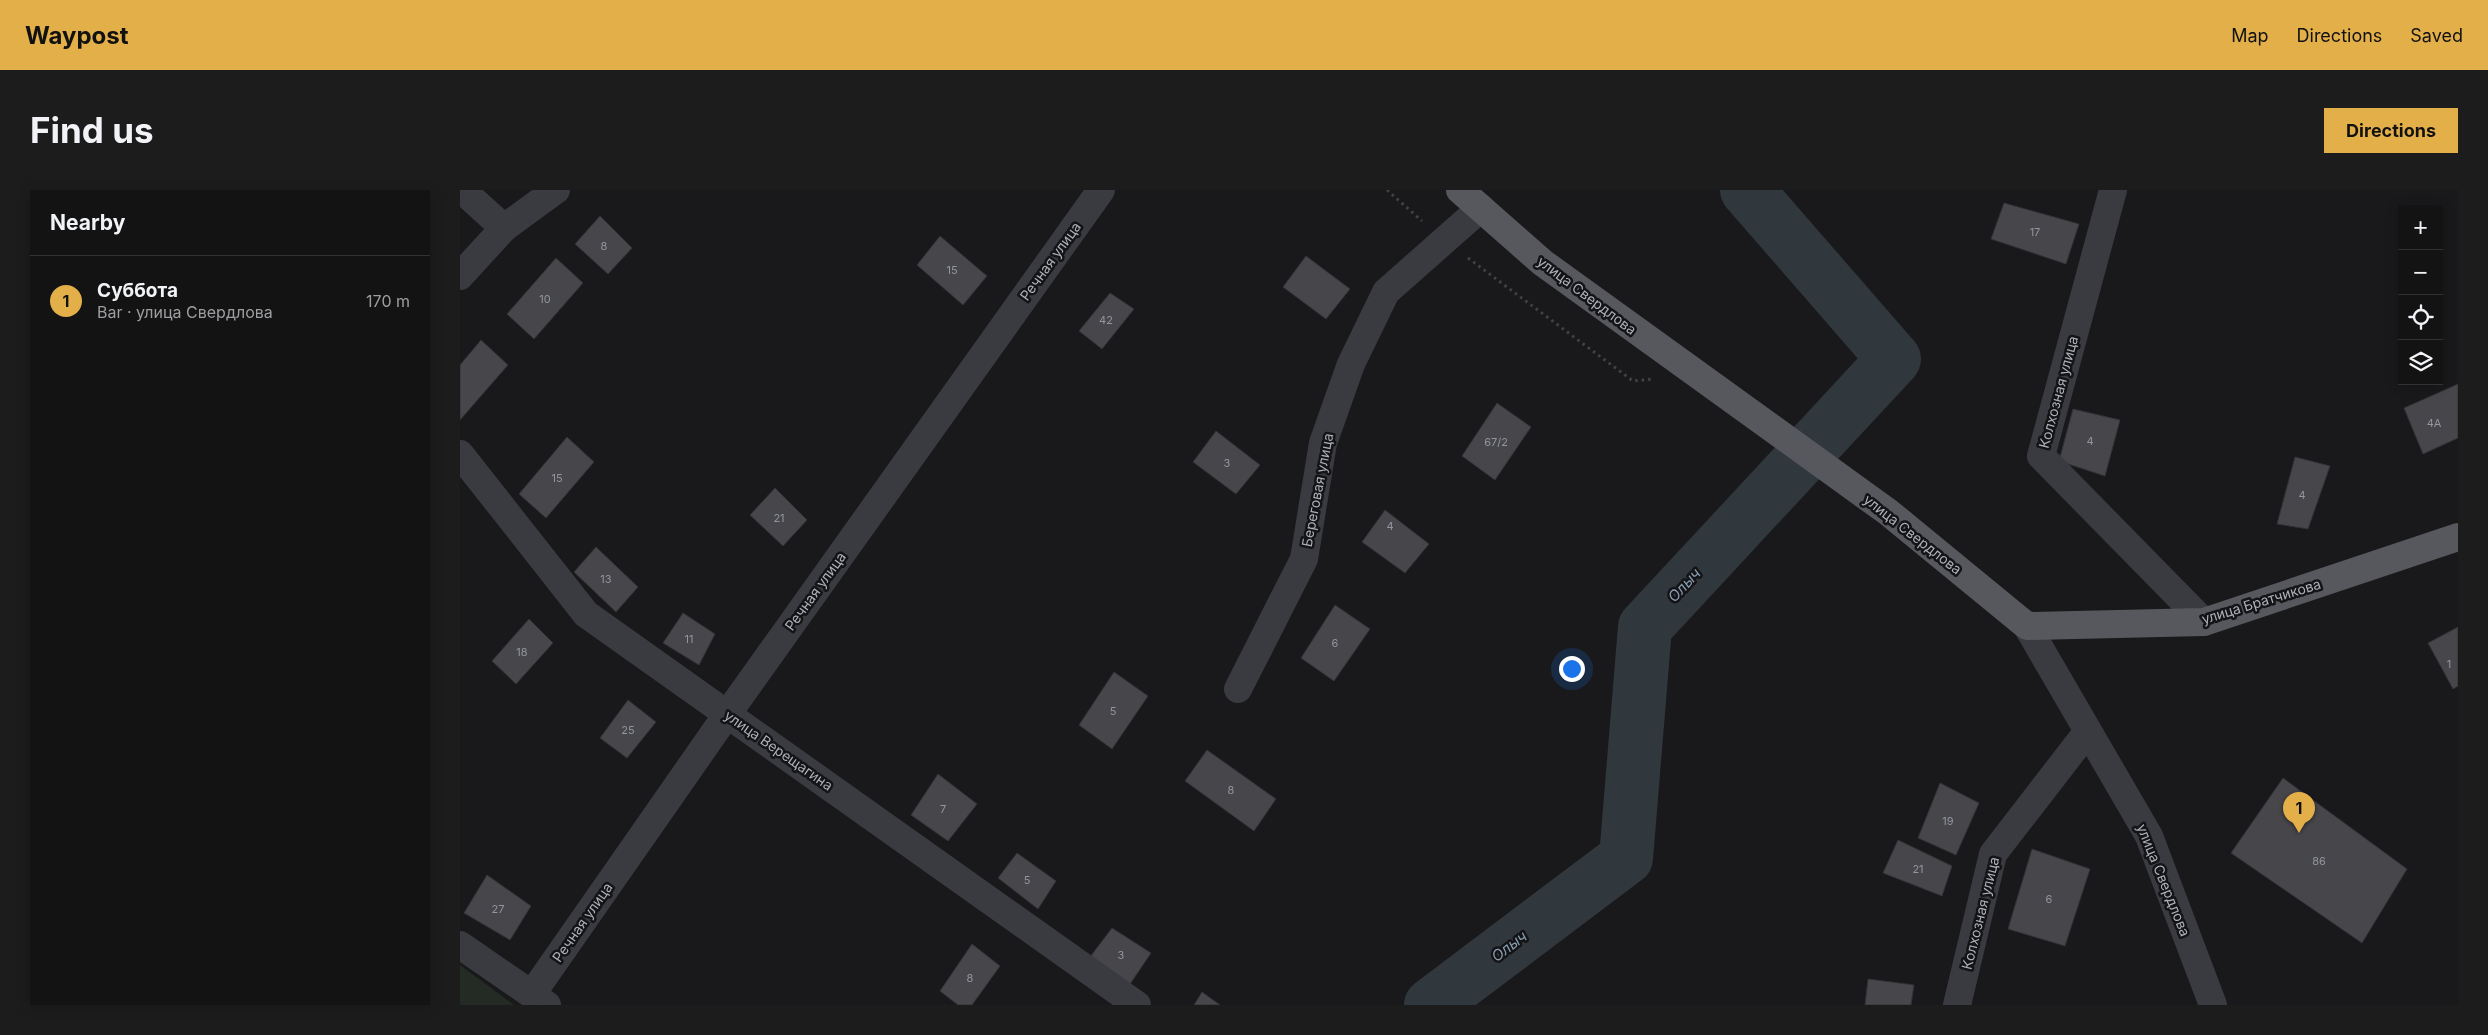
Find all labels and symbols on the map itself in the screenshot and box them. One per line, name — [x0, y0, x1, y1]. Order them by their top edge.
street label: Речная улица — [1016, 218, 1084, 304]
house number: 17 — [2030, 225, 2040, 239]
house number: 8 — [601, 239, 608, 253]
street label: улица Свердлова — [1534, 252, 1640, 338]
house number: 15 — [946, 263, 958, 277]
house number: 10 — [539, 292, 551, 306]
house number: 42 — [1099, 313, 1113, 327]
street label: Колхозная улица — [2035, 334, 2081, 450]
house number: 4А — [2427, 416, 2442, 430]
street label: Береговая улица — [1298, 432, 1336, 548]
house number: 4 — [2086, 434, 2094, 448]
house number: 67/2 — [1484, 435, 1508, 449]
house number: 3 — [1224, 456, 1231, 470]
house number: 15 — [551, 471, 563, 485]
house number: 4 — [2298, 488, 2306, 502]
street label: улица Свердлова — [1861, 490, 1965, 578]
house number: 21 — [773, 511, 785, 525]
house number: 4 — [1386, 519, 1394, 533]
street label: Речная улица — [781, 548, 849, 634]
water label: Олыч — [1663, 564, 1705, 606]
house number: 13 — [600, 572, 612, 586]
street label: улица Братчикова — [2199, 575, 2323, 627]
house number: 11 — [685, 632, 693, 646]
house number: 6 — [1332, 636, 1339, 650]
house number: 18 — [516, 645, 528, 659]
your location — [1559, 656, 1585, 682]
house number: 1 — [2447, 657, 2451, 671]
house number: 5 — [1110, 704, 1117, 718]
street label: улица Верещагина — [722, 706, 836, 794]
house number: 25 — [621, 723, 635, 737]
house number: 8 — [1228, 783, 1235, 797]
pin: 1 — [2283, 792, 2315, 833]
house number: 7 — [940, 802, 946, 816]
house number: 19 — [1942, 814, 1954, 828]
street label: улица Свердлова — [2134, 821, 2194, 939]
house number: 86 — [2312, 854, 2326, 868]
street label: Колхозная улица — [1958, 855, 2002, 971]
house number: 21 — [1912, 862, 1924, 876]
house number: 5 — [1024, 873, 1031, 887]
street label: Речная улица — [548, 879, 616, 965]
house number: 6 — [2046, 892, 2053, 906]
house number: 27 — [492, 902, 504, 916]
water label: Олыч — [1487, 926, 1531, 966]
house number: 3 — [1118, 948, 1125, 962]
house number: 8 — [967, 971, 974, 985]

